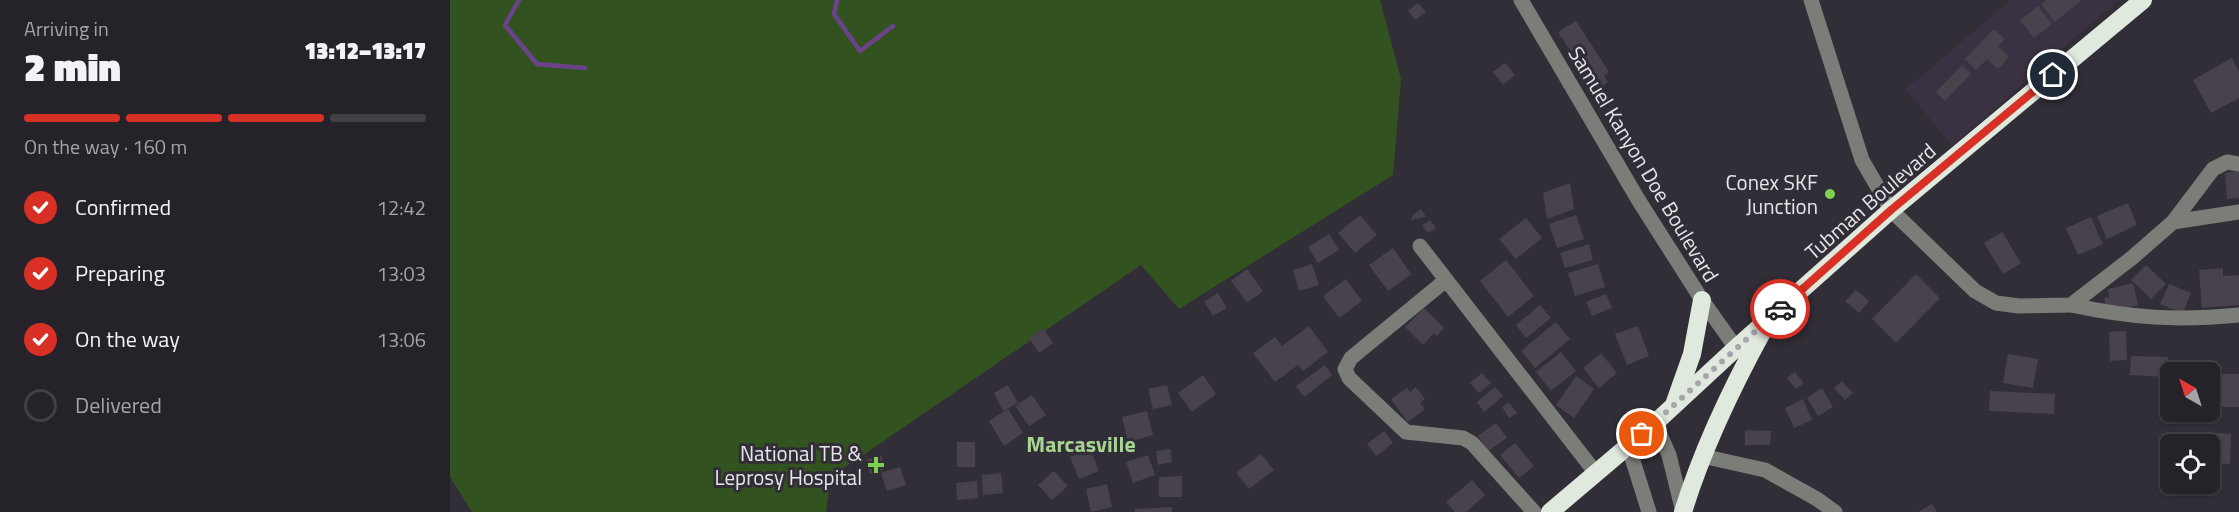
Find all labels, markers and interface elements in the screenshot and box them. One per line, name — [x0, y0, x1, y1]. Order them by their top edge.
text: Arriving in — [24, 13, 109, 44]
text: 13:12–13:17 — [304, 34, 426, 68]
text: 2 min — [24, 37, 121, 96]
street label: Samuel Kanyon Doe Boulevard — [1561, 40, 1727, 288]
pin — [2027, 49, 2078, 100]
icon: home — [2036, 58, 2069, 91]
text: On the way · 160 m — [24, 131, 187, 162]
street label: Tubman Boulevard — [1797, 135, 1943, 267]
place label: Conex SKF Junction — [1725, 166, 1818, 222]
marker: Conex SKF Junction — [1823, 187, 1837, 201]
text: Confirmed — [75, 190, 171, 224]
icon: check — [24, 191, 57, 224]
text: 12:42 — [377, 192, 426, 223]
text: Preparing — [75, 256, 165, 290]
icon: check — [24, 257, 57, 290]
text: 13:03 — [377, 258, 426, 289]
courier — [1750, 279, 1810, 339]
icon: car — [1764, 293, 1797, 326]
text: On the way — [75, 322, 180, 356]
icon: check — [24, 323, 57, 356]
text: 13:06 — [377, 324, 426, 355]
north arrow — [2160, 362, 2220, 422]
map controls — [2160, 362, 2220, 494]
text: Delivered — [75, 388, 162, 422]
pin — [1616, 408, 1667, 459]
icon: bag — [1625, 417, 1658, 450]
district label: Marcasville — [1026, 427, 1136, 461]
button: locate — [2160, 434, 2220, 494]
place label: National TB & Leprosy Hospital — [715, 437, 863, 493]
marker: National TB & Leprosy Hospital — [867, 456, 885, 474]

